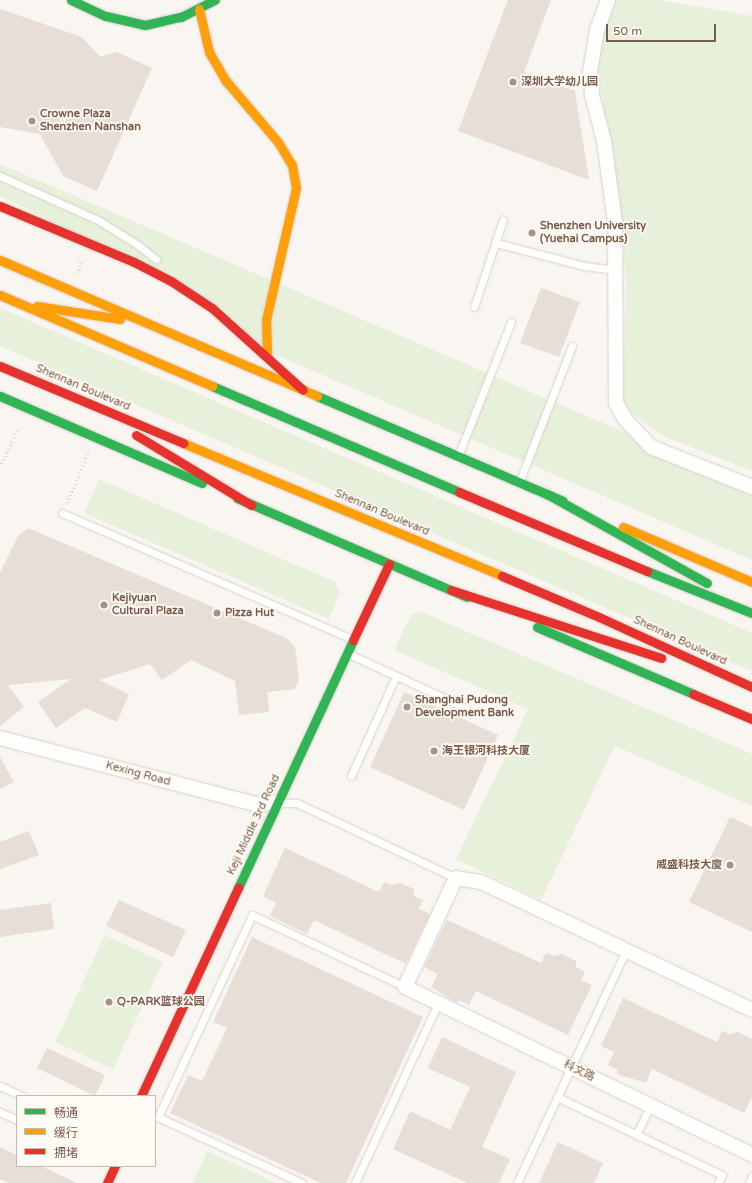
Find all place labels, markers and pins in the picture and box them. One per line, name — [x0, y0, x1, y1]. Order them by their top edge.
place label: 深圳大学幼儿园 — [521, 75, 598, 89]
marker: 深圳大学幼儿园 — [508, 77, 518, 87]
place label: Crowne Plaza Shenzhen Nanshan — [40, 108, 141, 134]
marker: Crowne Plaza Shenzhen Nanshan — [27, 116, 37, 126]
place label: Shenzhen University (Yuehai Campus) — [540, 220, 646, 246]
marker: Shenzhen University (Yuehai Campus) — [527, 228, 537, 238]
place label: Kejiyuan Cultural Plaza — [112, 592, 184, 618]
marker: Kejiyuan Cultural Plaza — [99, 600, 109, 610]
place label: Pizza Hut — [225, 606, 274, 620]
marker: Pizza Hut — [212, 608, 222, 618]
place label: Shanghai Pudong Development Bank — [415, 694, 514, 720]
marker: Shanghai Pudong Development Bank — [402, 702, 412, 712]
place label: 海王银河科技大厦 — [442, 744, 530, 758]
marker: 海王银河科技大厦 — [429, 746, 439, 756]
place label: 威盛科技大廈 — [656, 858, 722, 872]
marker: 威盛科技大廈 — [725, 860, 735, 870]
place label: Q-PARK篮球公园 — [117, 995, 205, 1009]
marker: Q-PARK篮球公园 — [104, 997, 114, 1007]

